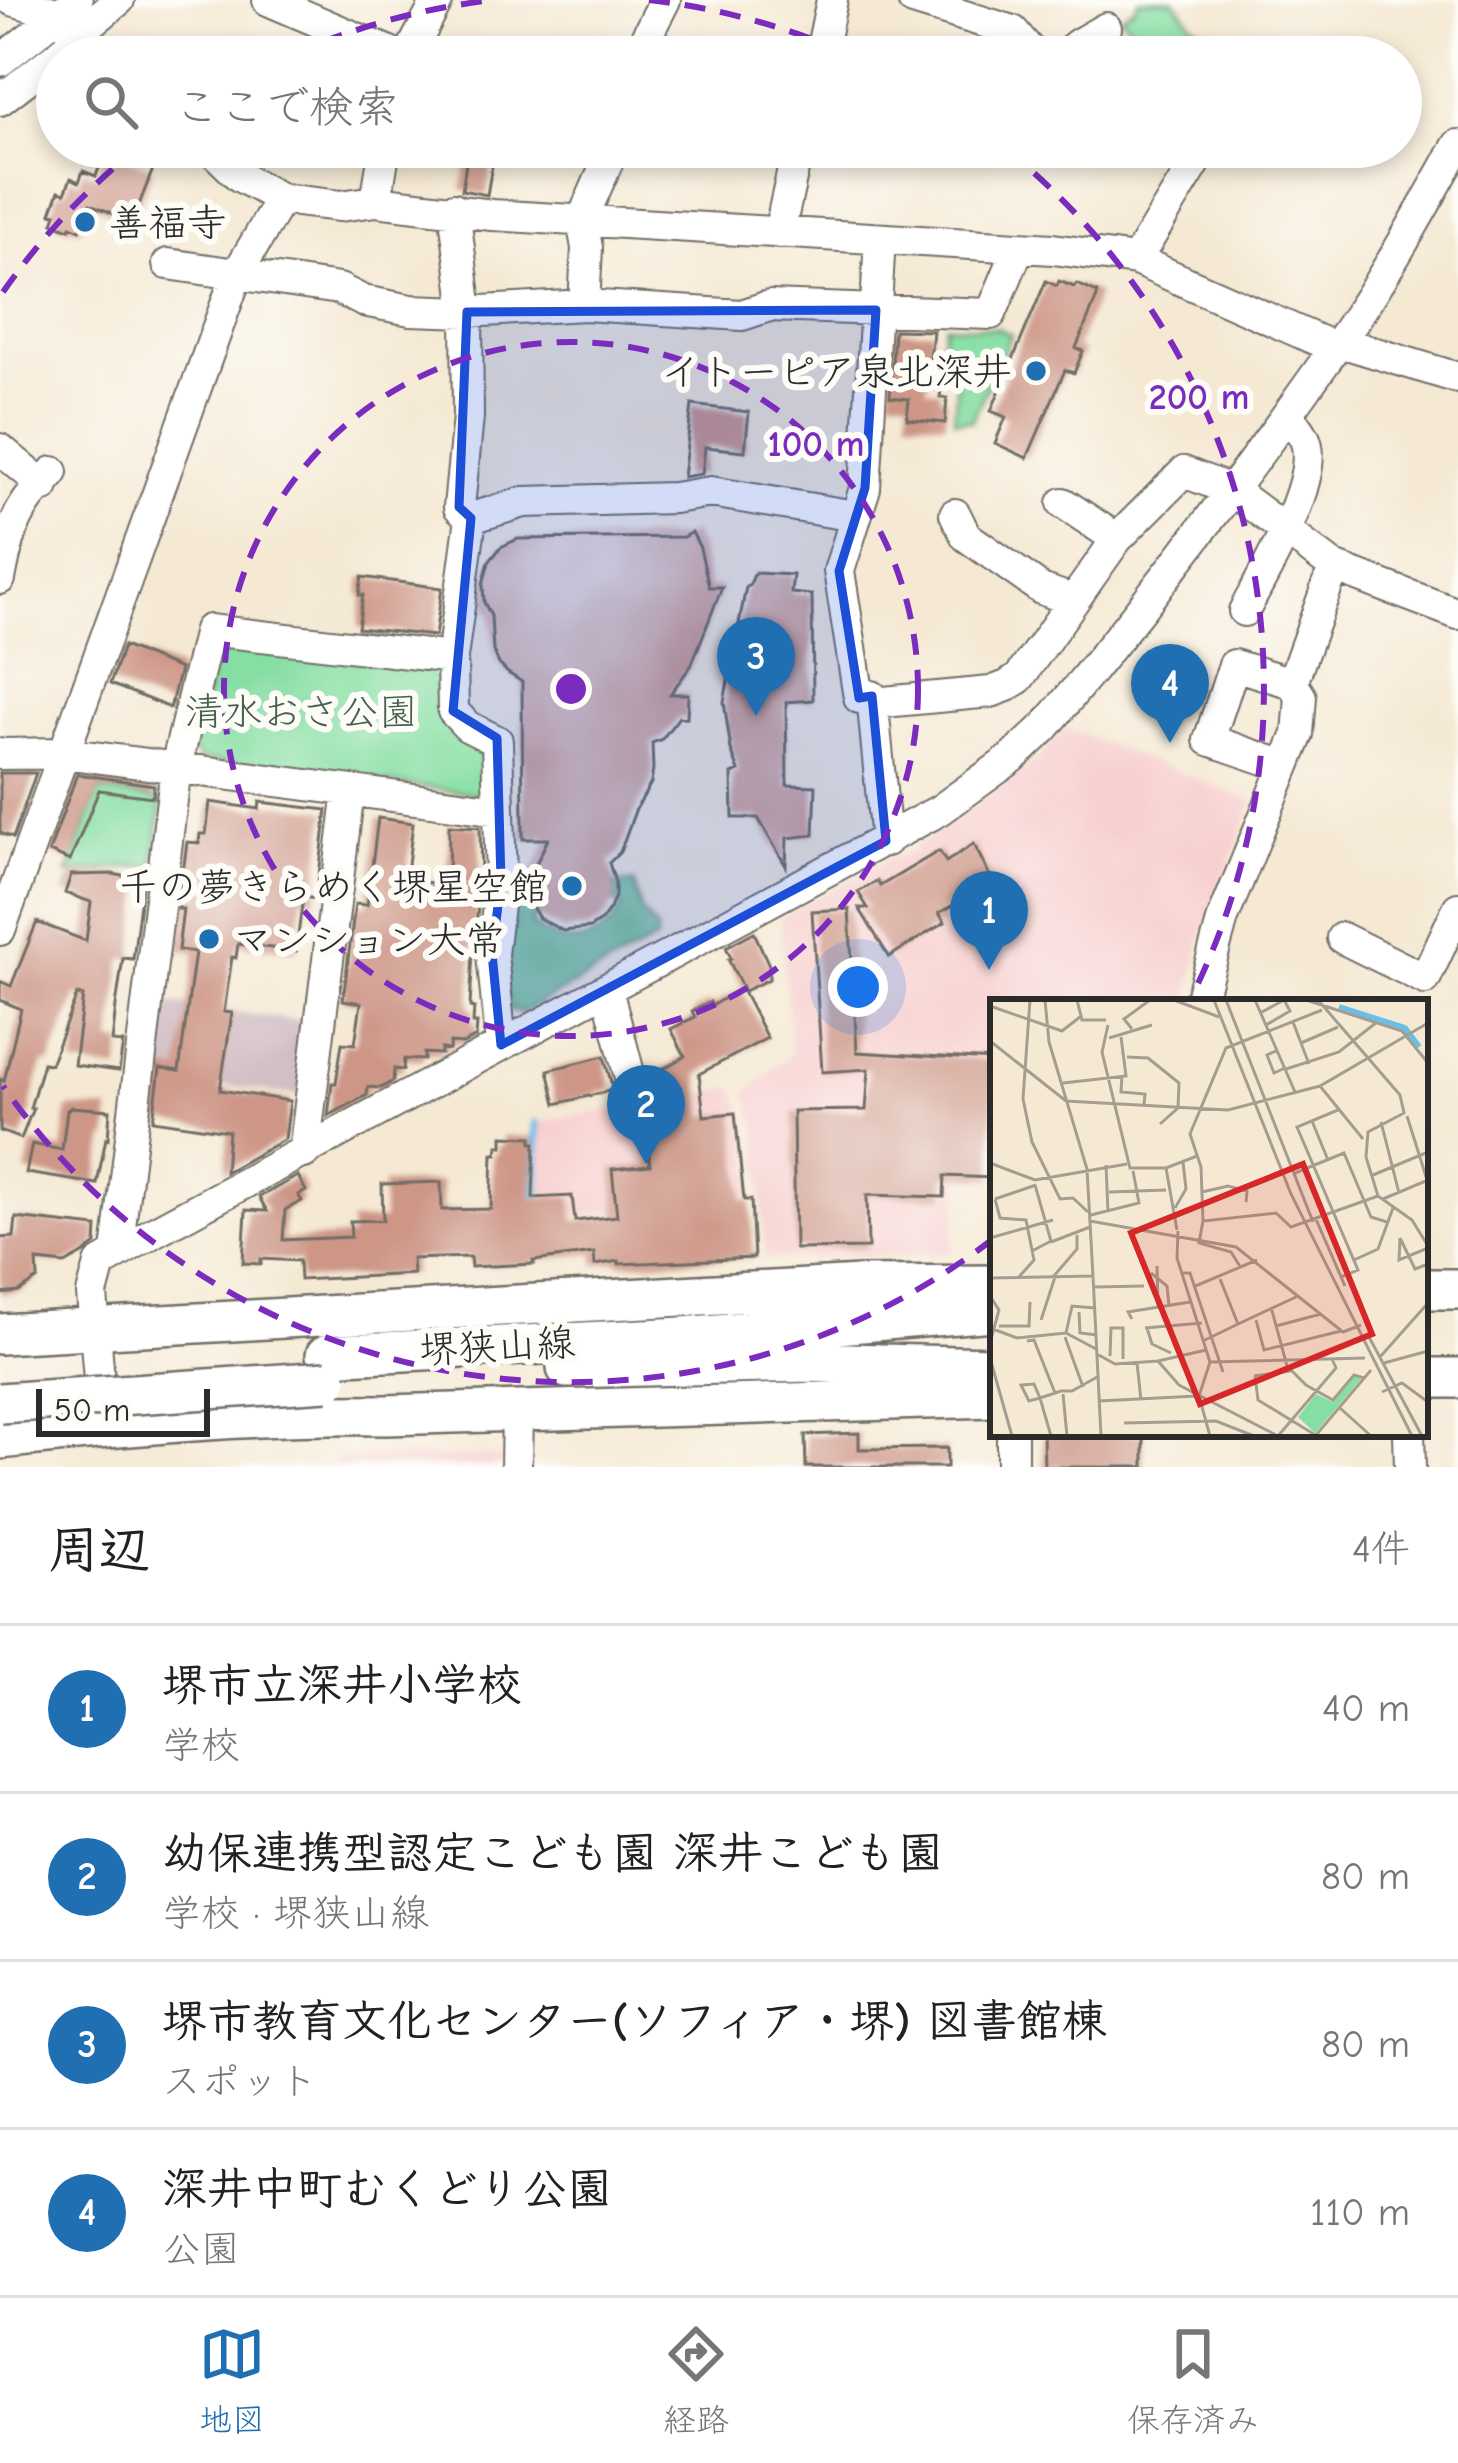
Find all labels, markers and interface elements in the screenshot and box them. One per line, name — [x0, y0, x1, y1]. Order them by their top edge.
search box — [36, 36, 1422, 168]
icon: search — [78, 69, 144, 135]
text: ここで検索 — [174, 81, 399, 133]
place label: 善福寺 — [109, 201, 226, 246]
marker: 善福寺 — [72, 209, 98, 235]
place label: イトーピア泉北深井 — [661, 350, 1012, 395]
marker: イトーピア泉北深井 — [1023, 358, 1049, 384]
text: 200 m — [1149, 377, 1249, 418]
text: 100 m — [768, 424, 864, 465]
pin: 3 — [717, 617, 795, 716]
pin: 4 — [1131, 644, 1209, 743]
centre of rings — [550, 668, 592, 710]
park label: 清水おさ公園 — [184, 690, 418, 735]
place label: 千の夢きらめく堺星空館 — [119, 865, 548, 910]
pin: 1 — [950, 871, 1028, 970]
marker: 千の夢きらめく堺星空館 — [559, 873, 585, 899]
place label: マンション大常 — [233, 918, 504, 963]
marker: マンション大常 — [196, 926, 222, 952]
your location — [828, 957, 888, 1017]
inset map — [990, 999, 1428, 1437]
pin: 2 — [607, 1065, 685, 1164]
street label: 堺狭山線 — [418, 1320, 576, 1373]
scale bar — [36, 1383, 210, 1436]
text: 50 m — [54, 1391, 130, 1429]
text: 周辺 — [48, 1521, 150, 1580]
text: 4件 — [1352, 1527, 1410, 1572]
text: 堺市立深井小学校 — [162, 1659, 522, 1711]
text: 1 — [79, 1686, 95, 1731]
text: 40 m — [1322, 1686, 1410, 1731]
text: 学校 — [162, 1723, 240, 1768]
text: 幼保連携型認定こども園 深井こども園 — [162, 1827, 943, 1879]
text: 2 — [77, 1854, 97, 1899]
text: 80 m — [1321, 1854, 1410, 1899]
text: 学校 · 堺狭山線 — [162, 1891, 429, 1936]
text: 堺市教育文化センター(ソフィア・堺) 図書館棟 — [162, 1995, 1107, 2047]
text: 3 — [77, 2022, 97, 2067]
text: 80 m — [1321, 2022, 1410, 2067]
text: スポット — [162, 2059, 318, 2104]
text: 深井中町むくどり公園 — [162, 2163, 612, 2215]
text: 4 — [78, 2190, 96, 2235]
text: 110 m — [1310, 2190, 1410, 2235]
text: 公園 — [162, 2227, 240, 2272]
tab: 地図 — [199, 2321, 265, 2441]
tab: 経路 — [663, 2321, 729, 2441]
tab: 保存済み — [1127, 2321, 1259, 2441]

